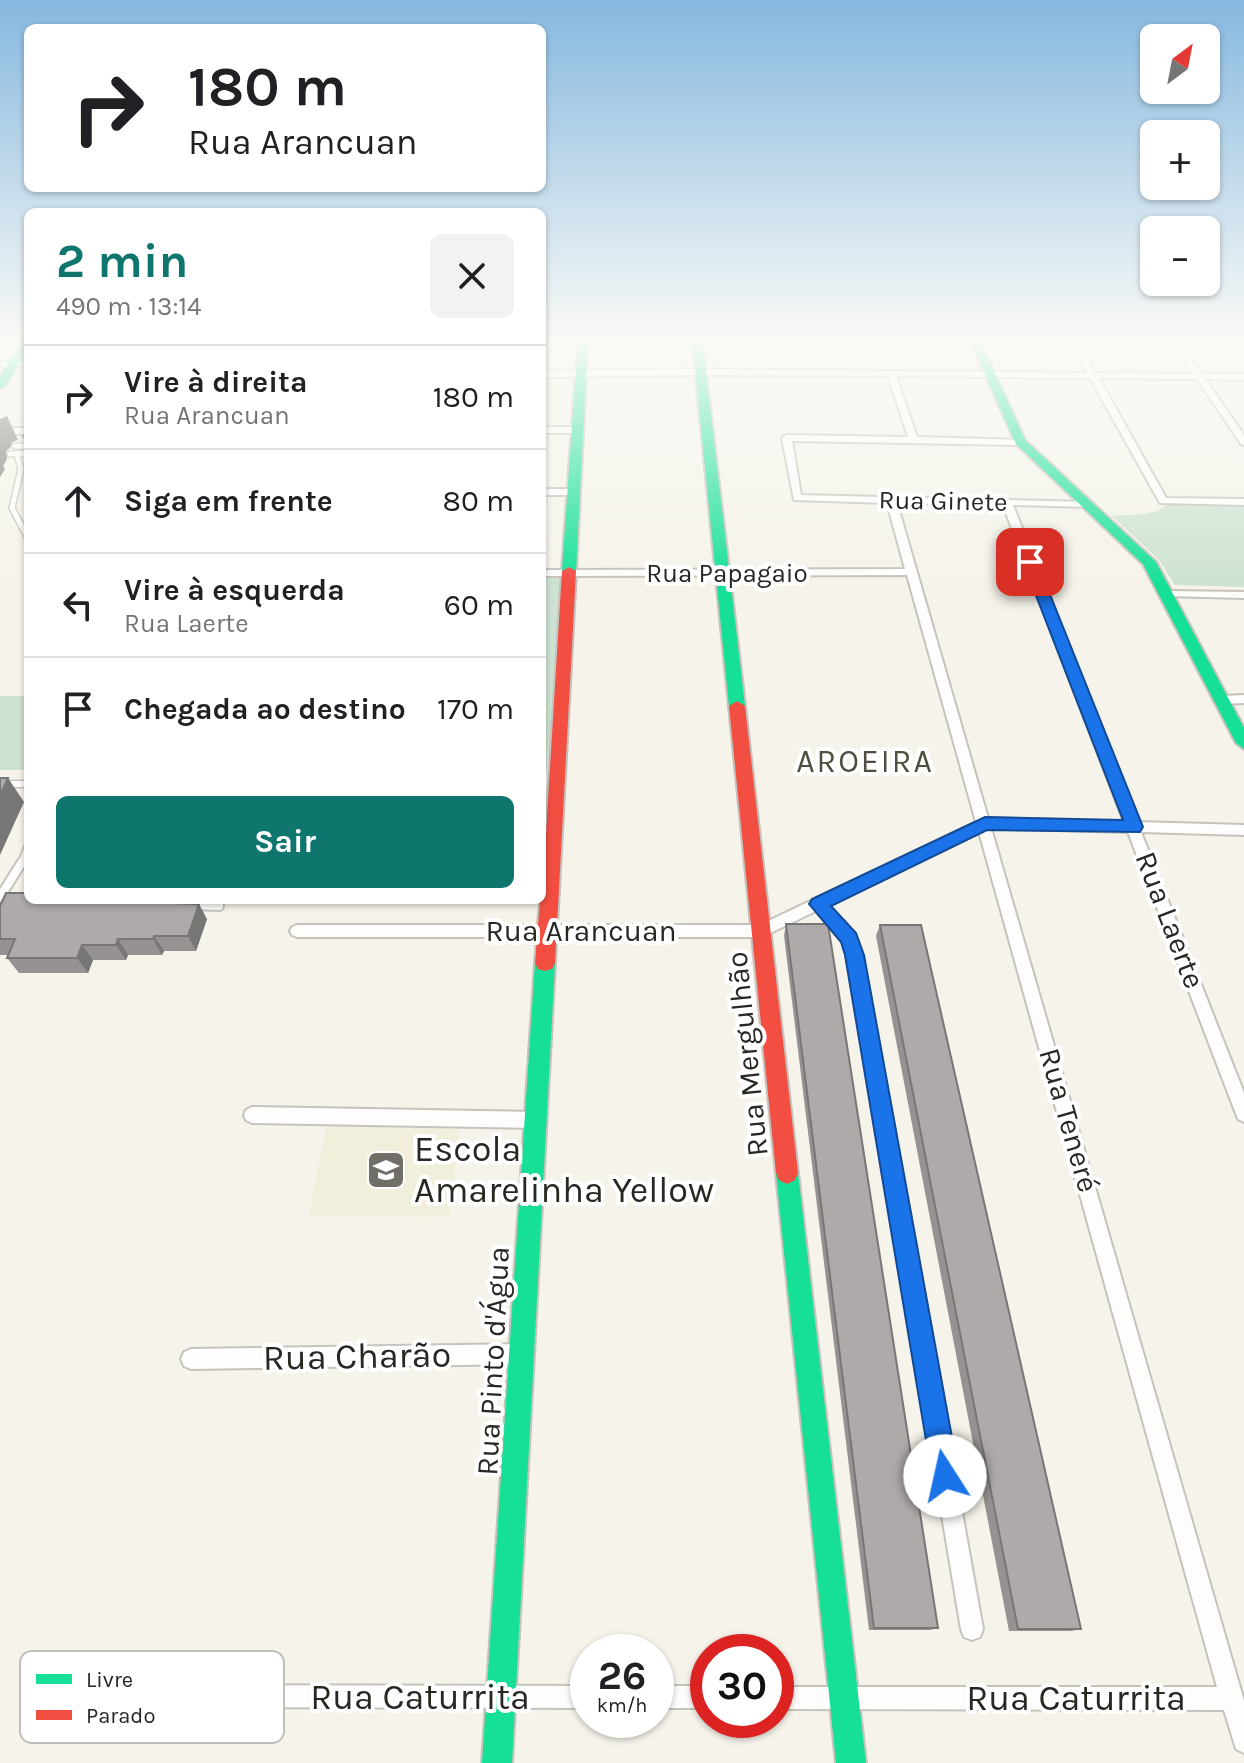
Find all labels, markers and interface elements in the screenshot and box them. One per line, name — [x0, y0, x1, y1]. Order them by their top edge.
north arrow — [1140, 24, 1220, 104]
map controls — [1140, 24, 1220, 296]
text: 180 m — [188, 54, 347, 119]
icon: right — [56, 56, 160, 160]
button: + — [1140, 120, 1220, 200]
text: Rua Arancuan — [188, 121, 417, 163]
button: − — [1140, 216, 1220, 296]
text: 2 min — [56, 233, 188, 289]
button: close — [430, 234, 514, 318]
text: 490 m · 13:14 — [56, 291, 202, 322]
text: Vire à direita — [124, 364, 307, 400]
icon: right — [56, 375, 100, 419]
text: 180 m — [433, 379, 514, 415]
text: Rua Arancuan — [124, 400, 290, 431]
icon: ahead — [56, 479, 100, 523]
text: Siga em frente — [124, 483, 333, 519]
text: 80 m — [443, 483, 514, 519]
street label: Rua Ginete — [878, 484, 1008, 518]
pin — [996, 528, 1064, 596]
icon: arrive — [1008, 540, 1052, 584]
street label: Rua Papagaio — [646, 558, 808, 589]
text: Vire à esquerda — [124, 572, 345, 608]
icon: left — [56, 583, 100, 627]
text: 60 m — [444, 587, 514, 623]
text: Rua Laerte — [124, 608, 249, 639]
icon: arrive — [56, 687, 100, 731]
text: Chegada ao destino — [124, 691, 406, 727]
text: 170 m — [437, 691, 514, 727]
district label: AROEIRA — [796, 743, 934, 780]
button: Sair — [56, 796, 514, 888]
street label: Rua Laerte — [1127, 846, 1213, 994]
street label: Rua Arancuan — [485, 913, 677, 949]
street label: Rua Mergulhão — [718, 950, 776, 1158]
street label: Rua Teneré — [1031, 1044, 1107, 1196]
place label: Escola Amarelinha Yellow — [414, 1128, 714, 1211]
school or university icon: Escola Amarelinha Yellow — [365, 1149, 407, 1191]
street label: Rua Pinto d'Água — [469, 1246, 517, 1476]
street label: Rua Charão — [262, 1333, 452, 1379]
position arrow — [903, 1434, 987, 1518]
speed limit sign: 30 — [690, 1634, 794, 1738]
legend — [20, 1651, 284, 1743]
text: 26 — [598, 1652, 646, 1699]
text: Livre — [86, 1667, 133, 1693]
street label: Rua Caturrita — [310, 1676, 530, 1718]
street label: Rua Caturrita — [966, 1677, 1186, 1719]
text: km/h — [597, 1694, 647, 1717]
text: Parado — [86, 1703, 155, 1729]

